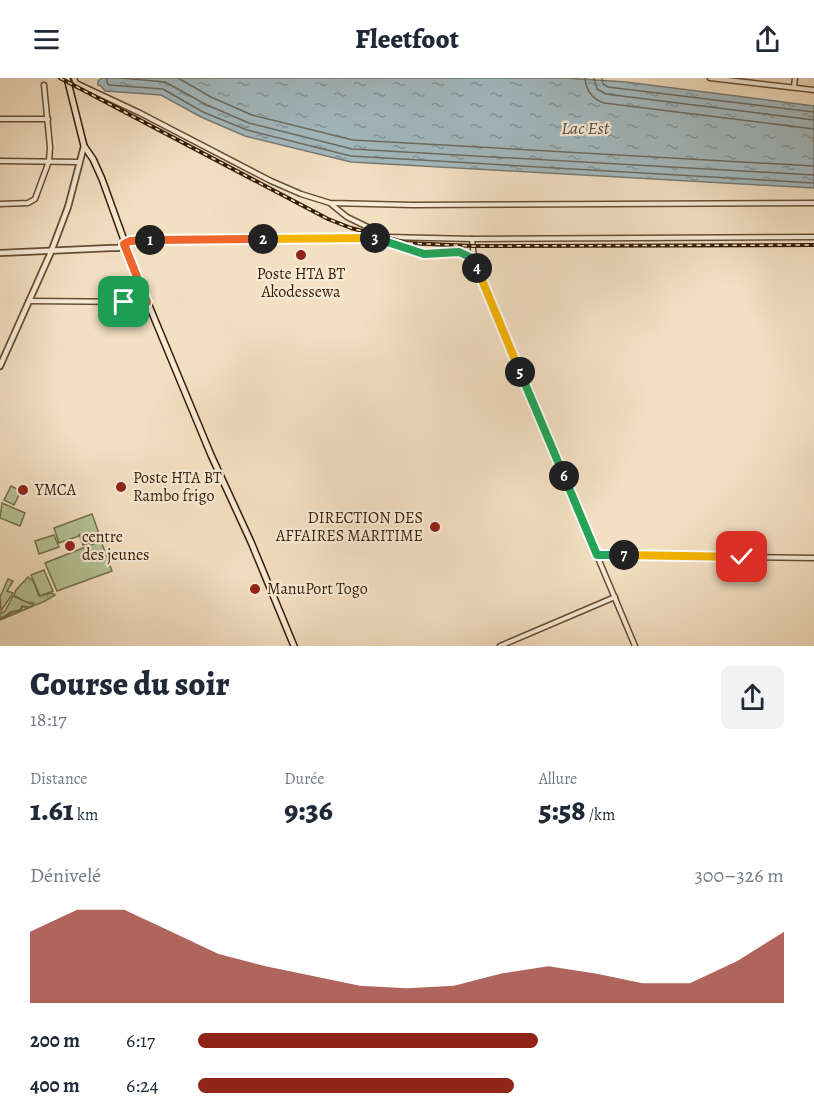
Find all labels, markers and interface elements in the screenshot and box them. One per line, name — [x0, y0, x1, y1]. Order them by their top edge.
text: Fleetfoot — [355, 21, 459, 57]
icon: menu — [30, 23, 63, 56]
icon: share — [751, 23, 784, 56]
water label: Lac Est — [561, 116, 610, 140]
pin: 3 — [360, 223, 390, 253]
pin: 2 — [248, 224, 278, 254]
pin: 1 — [135, 225, 165, 255]
text: 3 — [372, 227, 378, 249]
text: 2 — [259, 228, 267, 250]
text: 1 — [147, 229, 153, 251]
marker: Poste HTA BT Akodessewa — [294, 248, 308, 262]
pin: 4 — [462, 253, 492, 283]
text: 4 — [473, 257, 481, 279]
place label: Poste HTA BT Akodessewa — [257, 263, 346, 303]
pin — [98, 276, 149, 327]
icon: arrive — [107, 285, 140, 318]
pin: 5 — [505, 357, 535, 387]
text: 5 — [517, 361, 523, 383]
pin: 6 — [549, 461, 579, 491]
text: 6 — [560, 465, 568, 487]
place label: Poste HTA BT Rambo frigo — [133, 467, 222, 507]
place label: YMCA — [34, 479, 77, 501]
marker: Poste HTA BT Rambo frigo — [114, 480, 128, 494]
marker: YMCA — [16, 483, 30, 497]
place label: DIRECTION DES AFFAIRES MARITIME — [275, 507, 423, 547]
marker: DIRECTION DES AFFAIRES MARITIME — [428, 520, 442, 534]
place label: centre des jeunes — [82, 526, 150, 566]
pin — [716, 531, 767, 582]
marker: centre des jeunes — [63, 539, 77, 553]
pin: 7 — [609, 540, 639, 570]
icon: check — [725, 540, 758, 573]
text: 7 — [621, 544, 627, 566]
place label: ManuPort Togo — [267, 578, 368, 600]
marker: ManuPort Togo — [248, 582, 262, 596]
text: Course du soir — [30, 661, 230, 706]
button: share — [721, 666, 784, 729]
text: 18:17 — [30, 706, 67, 733]
text: Distance — [30, 768, 87, 790]
text: Durée — [284, 768, 325, 790]
text: Allure — [539, 768, 577, 790]
text: 1.61 — [30, 790, 74, 830]
text: 9:36 — [284, 790, 333, 830]
text: 5:58 — [539, 790, 586, 830]
text: km — [74, 804, 98, 826]
text: /km — [586, 804, 615, 826]
text: Dénivelé — [30, 862, 101, 889]
text: 300–326 m — [695, 862, 784, 889]
text: 200 m — [30, 1027, 80, 1054]
text: 6:17 — [126, 1027, 155, 1054]
text: 400 m — [30, 1072, 80, 1099]
text: 6:24 — [126, 1072, 159, 1099]

